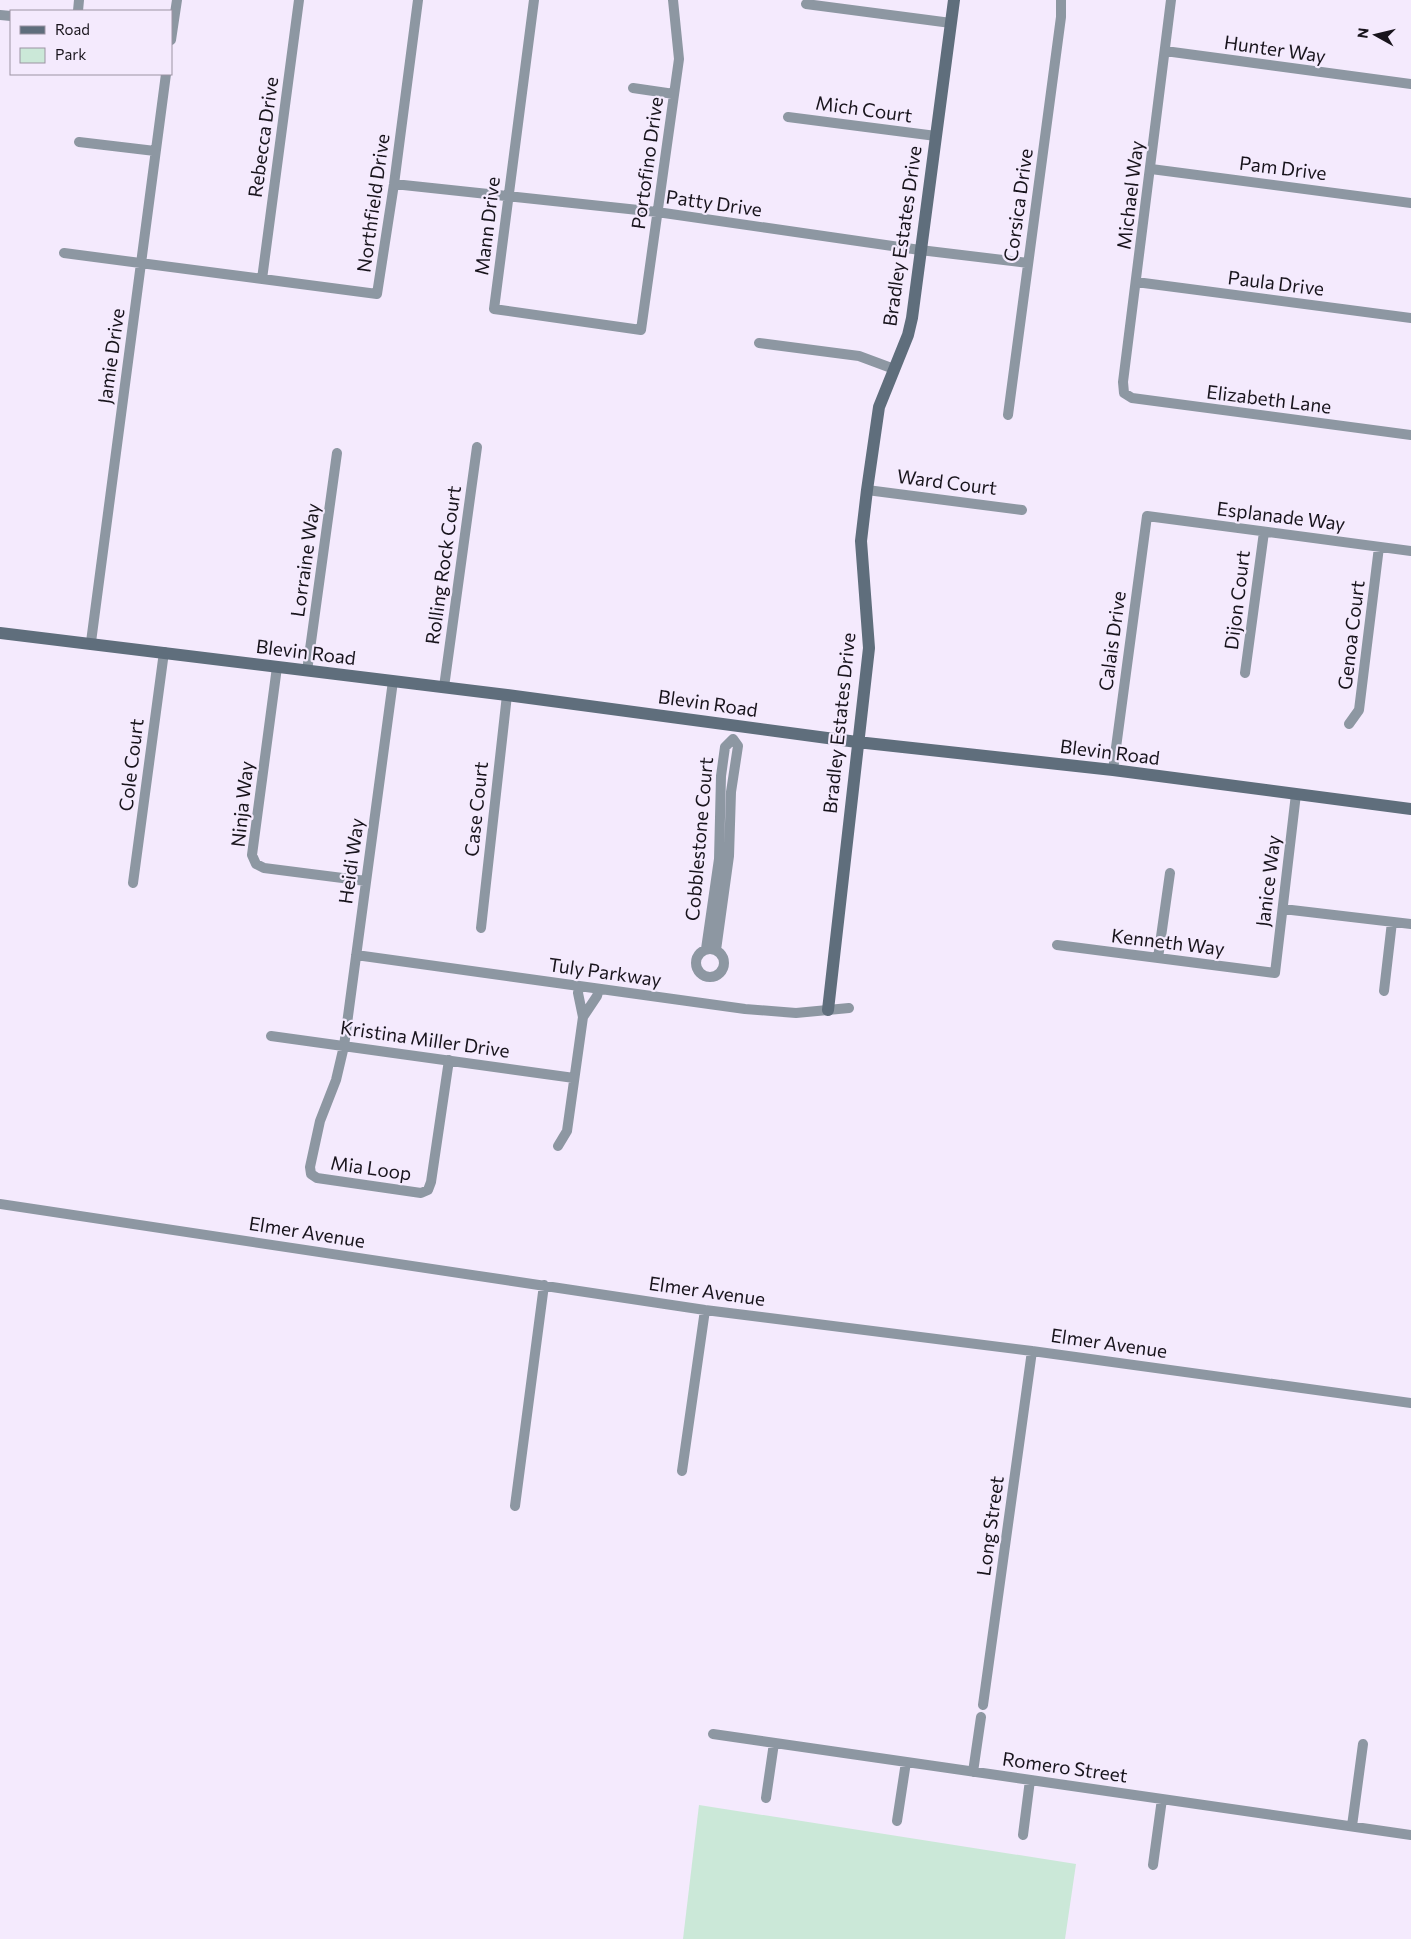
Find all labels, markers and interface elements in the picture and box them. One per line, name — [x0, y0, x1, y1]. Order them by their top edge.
legend — [10, 10, 172, 75]
north arrow — [1351, 10, 1401, 60]
text: Road — [55, 20, 90, 38]
text: N — [1353, 27, 1372, 40]
street label: Hunter Way — [1223, 30, 1328, 67]
text: Park — [55, 45, 86, 63]
street label: Rebecca Drive — [243, 75, 282, 199]
street label: Mich Court — [814, 90, 914, 127]
street label: Portofino Drive — [626, 95, 667, 231]
street label: Northfield Drive — [351, 132, 394, 274]
street label: Michael Way — [1111, 139, 1148, 251]
street label: Bradley Estates Drive — [877, 144, 926, 328]
street label: Corsica Drive — [998, 147, 1037, 263]
street label: Pam Drive — [1238, 151, 1328, 184]
street label: Mann Drive — [469, 175, 504, 277]
street label: Patty Drive — [665, 184, 764, 221]
street label: Paula Drive — [1227, 265, 1325, 300]
street label: Jamie Drive — [92, 307, 129, 405]
street label: Elizabeth Lane — [1205, 379, 1333, 418]
street label: Ward Court — [896, 464, 999, 499]
street label: Rolling Rock Court — [420, 484, 465, 646]
street label: Esplanade Way — [1216, 496, 1347, 535]
street label: Lorraine Way — [285, 501, 324, 618]
street label: Dijon Court — [1219, 549, 1254, 651]
street label: Genoa Court — [1332, 579, 1369, 691]
street label: Calais Drive — [1093, 589, 1130, 692]
street label: Bradley Estates Drive — [818, 631, 859, 815]
street label: Blevin Road — [255, 634, 357, 669]
street label: Blevin Road — [657, 684, 759, 721]
street label: Cole Court — [113, 717, 148, 813]
street label: Blevin Road — [1059, 734, 1161, 769]
street label: Cobblestone Court — [680, 756, 717, 922]
street label: Ninja Way — [226, 760, 257, 848]
street label: Case Court — [459, 760, 492, 858]
street label: Heidi Way — [333, 816, 368, 905]
street label: Janice Way — [1250, 834, 1285, 928]
street label: Kenneth Way — [1110, 923, 1226, 960]
street label: Tuly Parkway — [547, 952, 663, 991]
street label: Kristina Miller Drive — [339, 1015, 511, 1062]
street label: Mia Loop — [329, 1150, 413, 1185]
street label: Elmer Avenue — [247, 1211, 367, 1252]
street label: Elmer Avenue — [647, 1271, 767, 1310]
street label: Elmer Avenue — [1049, 1323, 1169, 1362]
street label: Long Street — [971, 1474, 1008, 1577]
street label: Romero Street — [1001, 1746, 1129, 1787]

